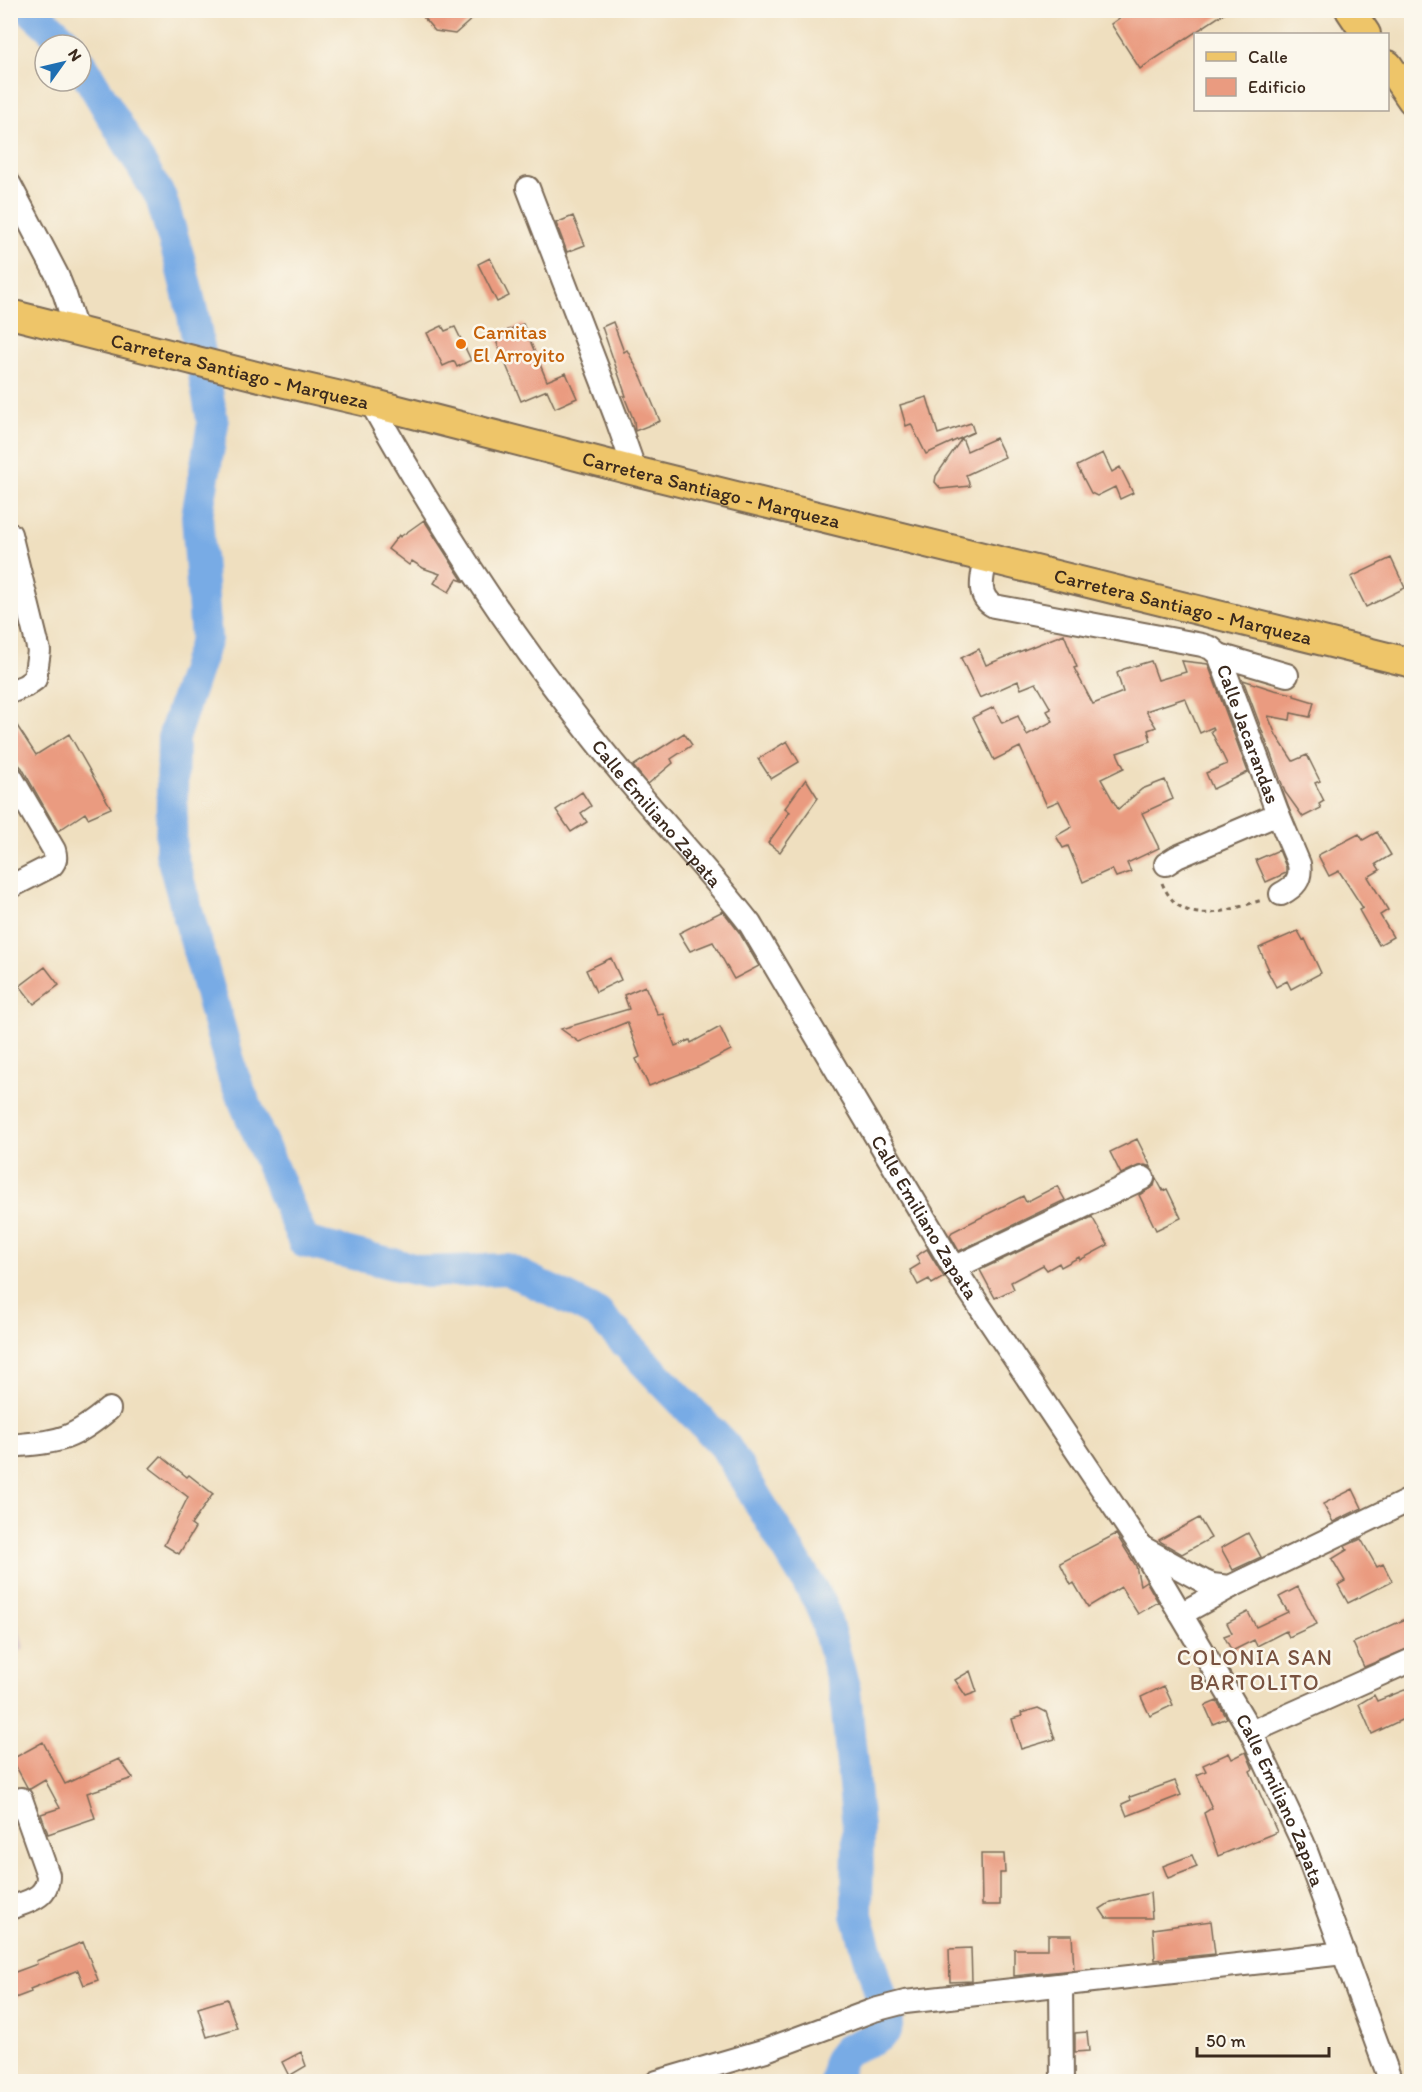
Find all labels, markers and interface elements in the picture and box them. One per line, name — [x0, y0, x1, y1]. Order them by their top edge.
north arrow — [33, 33, 93, 93]
legend — [1194, 33, 1389, 111]
text: N — [64, 45, 86, 65]
text: Calle — [1248, 46, 1288, 68]
text: Edificio — [1248, 76, 1306, 98]
place label: Carnitas El Arroyito — [473, 320, 565, 367]
street label: Carretera Santiago - Marqueza — [108, 328, 372, 414]
marker: Carnitas El Arroyito — [454, 337, 468, 351]
street label: Carretera Santiago - Marqueza — [580, 446, 843, 533]
street label: Carretera Santiago - Marqueza — [1051, 563, 1315, 650]
street label: Calle Jacarandas — [1212, 661, 1285, 807]
street label: Calle Emiliano Zapata — [587, 734, 728, 893]
street label: Calle Emiliano Zapata — [866, 1131, 984, 1304]
district label: COLONIA SAN BARTOLITO — [1177, 1644, 1333, 1696]
street label: Calle Emiliano Zapata — [1231, 1709, 1330, 1890]
scale bar — [1197, 2020, 1329, 2058]
text: 50 m — [1206, 2030, 1246, 2052]

